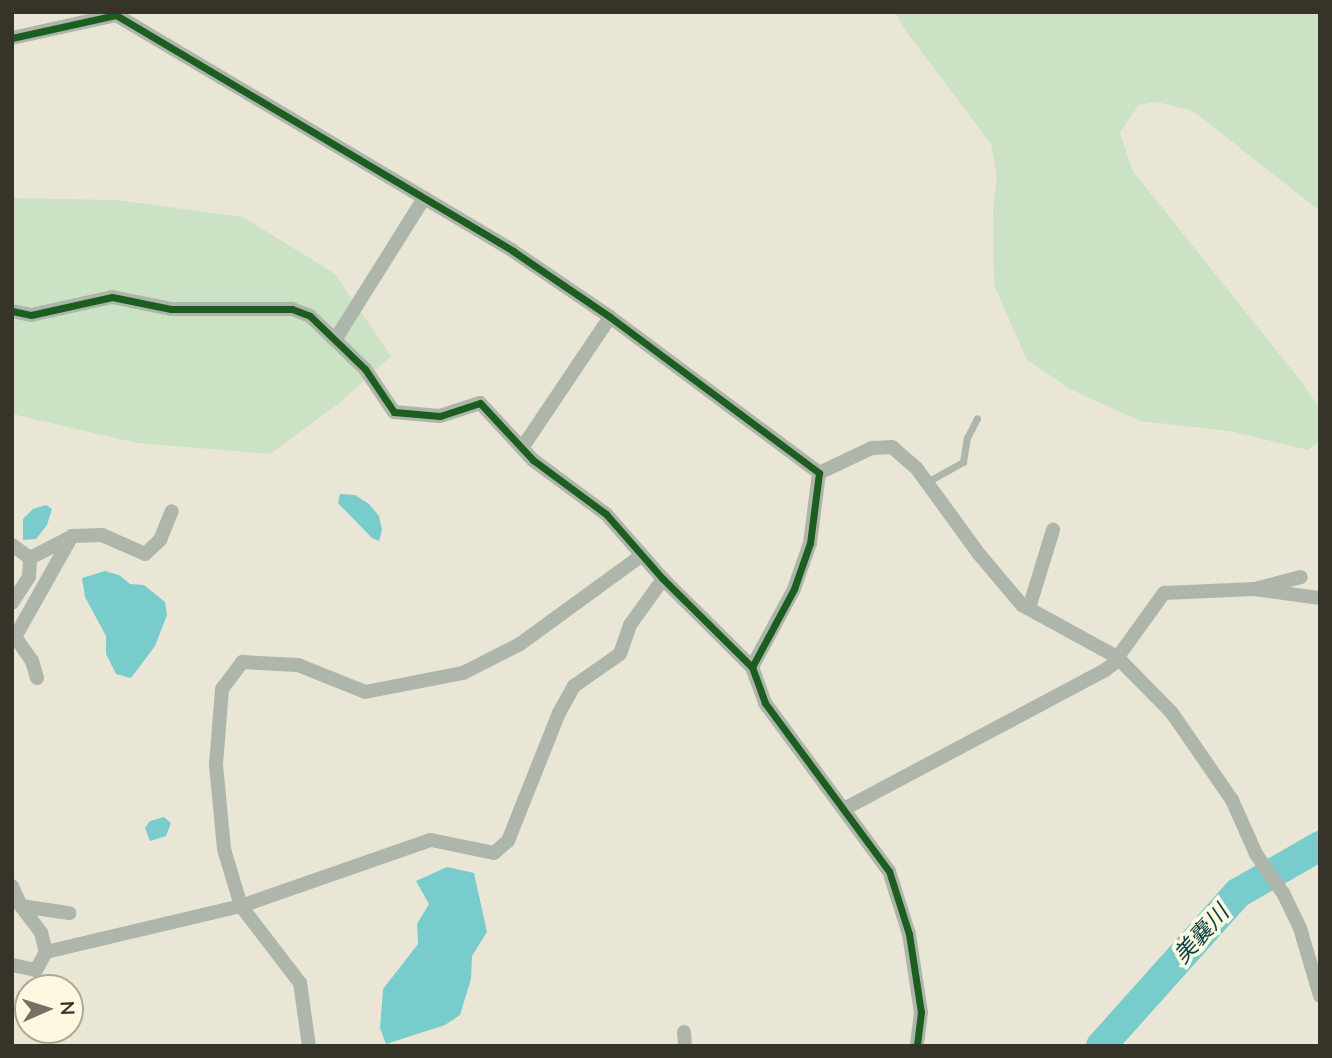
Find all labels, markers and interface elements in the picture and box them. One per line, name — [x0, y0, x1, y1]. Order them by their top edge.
water label: 美嚢川 — [1168, 899, 1234, 969]
north arrow — [14, 974, 84, 1044]
text: N — [56, 1000, 80, 1016]

